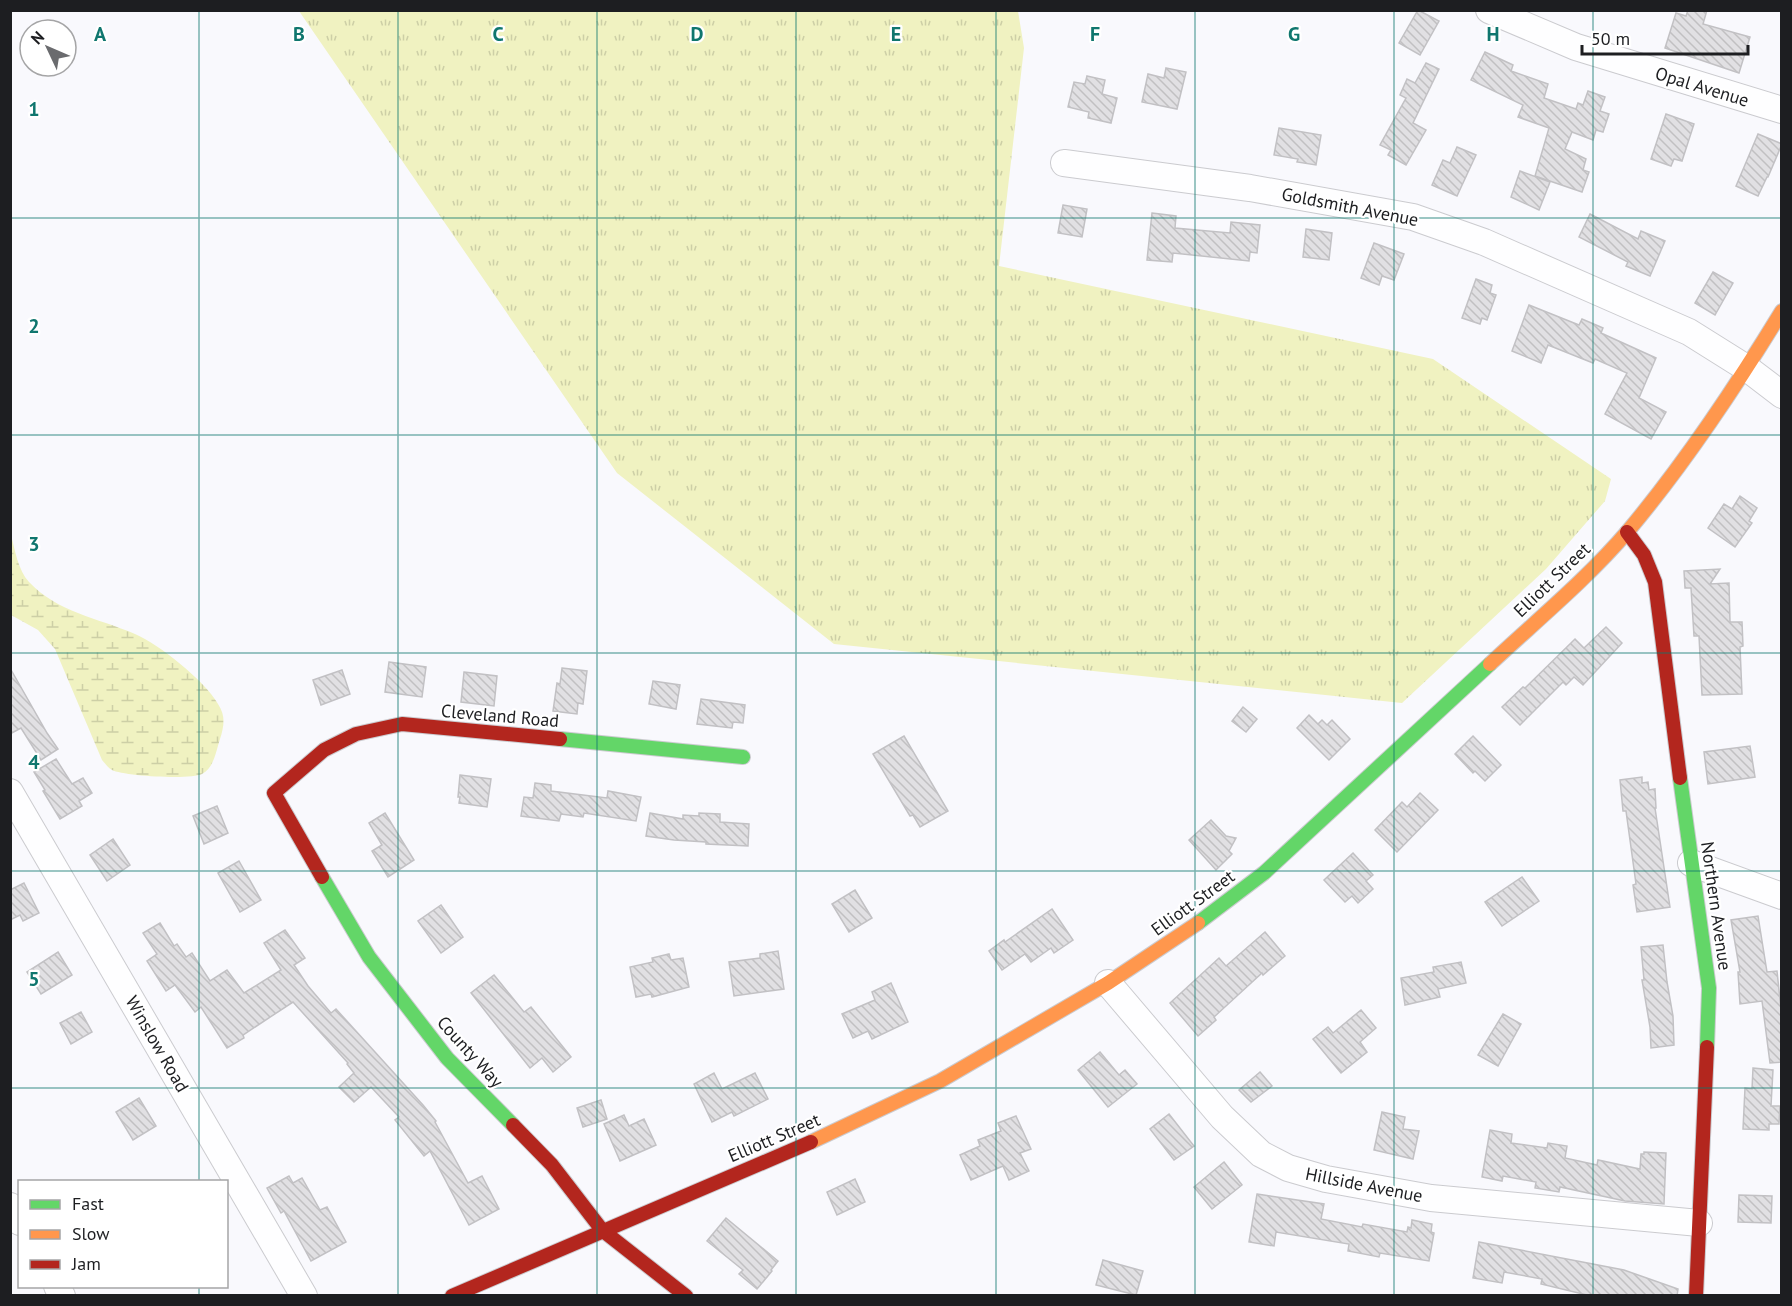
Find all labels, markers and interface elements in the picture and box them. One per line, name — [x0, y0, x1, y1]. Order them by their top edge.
north arrow — [18, 18, 78, 78]
scale bar — [1582, 18, 1748, 56]
text: A — [94, 21, 107, 47]
text: B — [293, 21, 305, 47]
text: C — [492, 21, 504, 47]
text: D — [691, 21, 704, 47]
text: E — [891, 21, 901, 47]
text: F — [1090, 21, 1100, 47]
text: G — [1288, 21, 1300, 47]
text: H — [1486, 21, 1500, 47]
text: N — [26, 27, 48, 48]
text: 50 m — [1591, 27, 1630, 50]
street label: Opal Avenue — [1653, 61, 1752, 112]
text: 1 — [28, 96, 40, 122]
street label: Goldsmith Avenue — [1280, 182, 1421, 231]
text: 2 — [28, 313, 40, 339]
text: 3 — [28, 531, 40, 557]
street label: Elliott Street — [1509, 537, 1595, 622]
street label: Cleveland Road — [440, 699, 560, 732]
text: 4 — [28, 749, 40, 775]
street label: Northern Avenue — [1696, 840, 1737, 972]
street label: Elliott Street — [1146, 865, 1239, 941]
text: 5 — [28, 966, 40, 992]
street label: Winslow Road — [121, 991, 194, 1096]
street label: County Way — [432, 1011, 509, 1093]
street label: Elliott Street — [724, 1108, 823, 1167]
street label: Hillside Avenue — [1303, 1162, 1425, 1207]
legend — [18, 1180, 228, 1288]
text: Fast — [72, 1192, 104, 1215]
text: Slow — [72, 1222, 110, 1245]
text: Jam — [71, 1252, 101, 1275]

